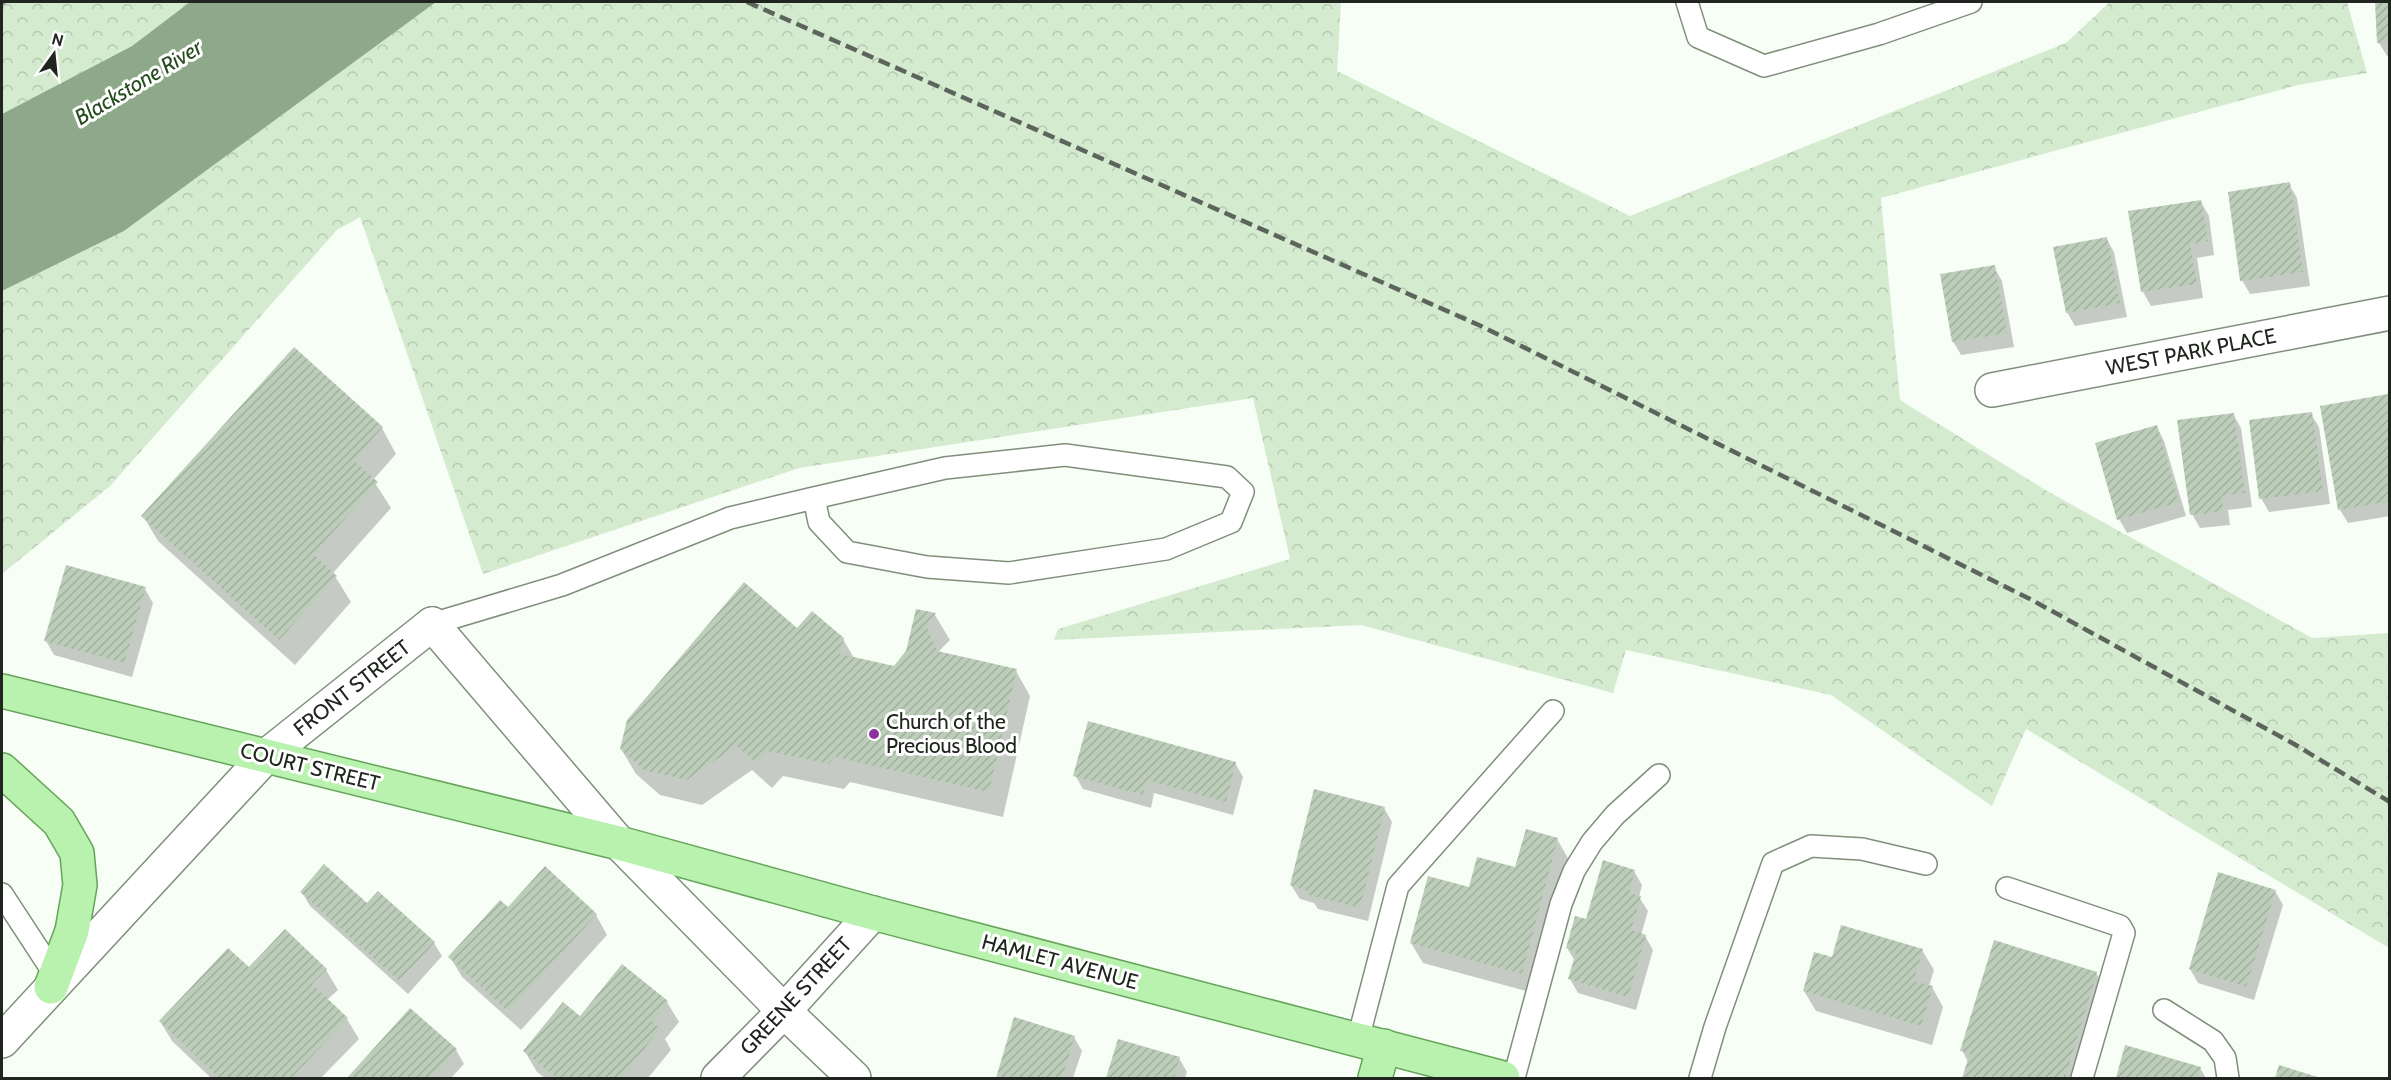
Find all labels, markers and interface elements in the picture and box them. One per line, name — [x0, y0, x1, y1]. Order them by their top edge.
north arrow — [24, 24, 84, 84]
text: N — [50, 29, 66, 51]
water label: Blackstone River — [70, 33, 208, 131]
street label: WEST PARK PLACE — [2104, 323, 2278, 380]
street label: FRONT STREET — [288, 634, 415, 741]
place label: Church of the Precious Blood — [886, 709, 1017, 758]
marker: Church of the Precious Blood — [867, 727, 881, 741]
street label: COURT STREET — [238, 737, 382, 796]
street label: HAMLET AVENUE — [979, 929, 1141, 994]
street label: GREENE STREET — [735, 932, 857, 1060]

